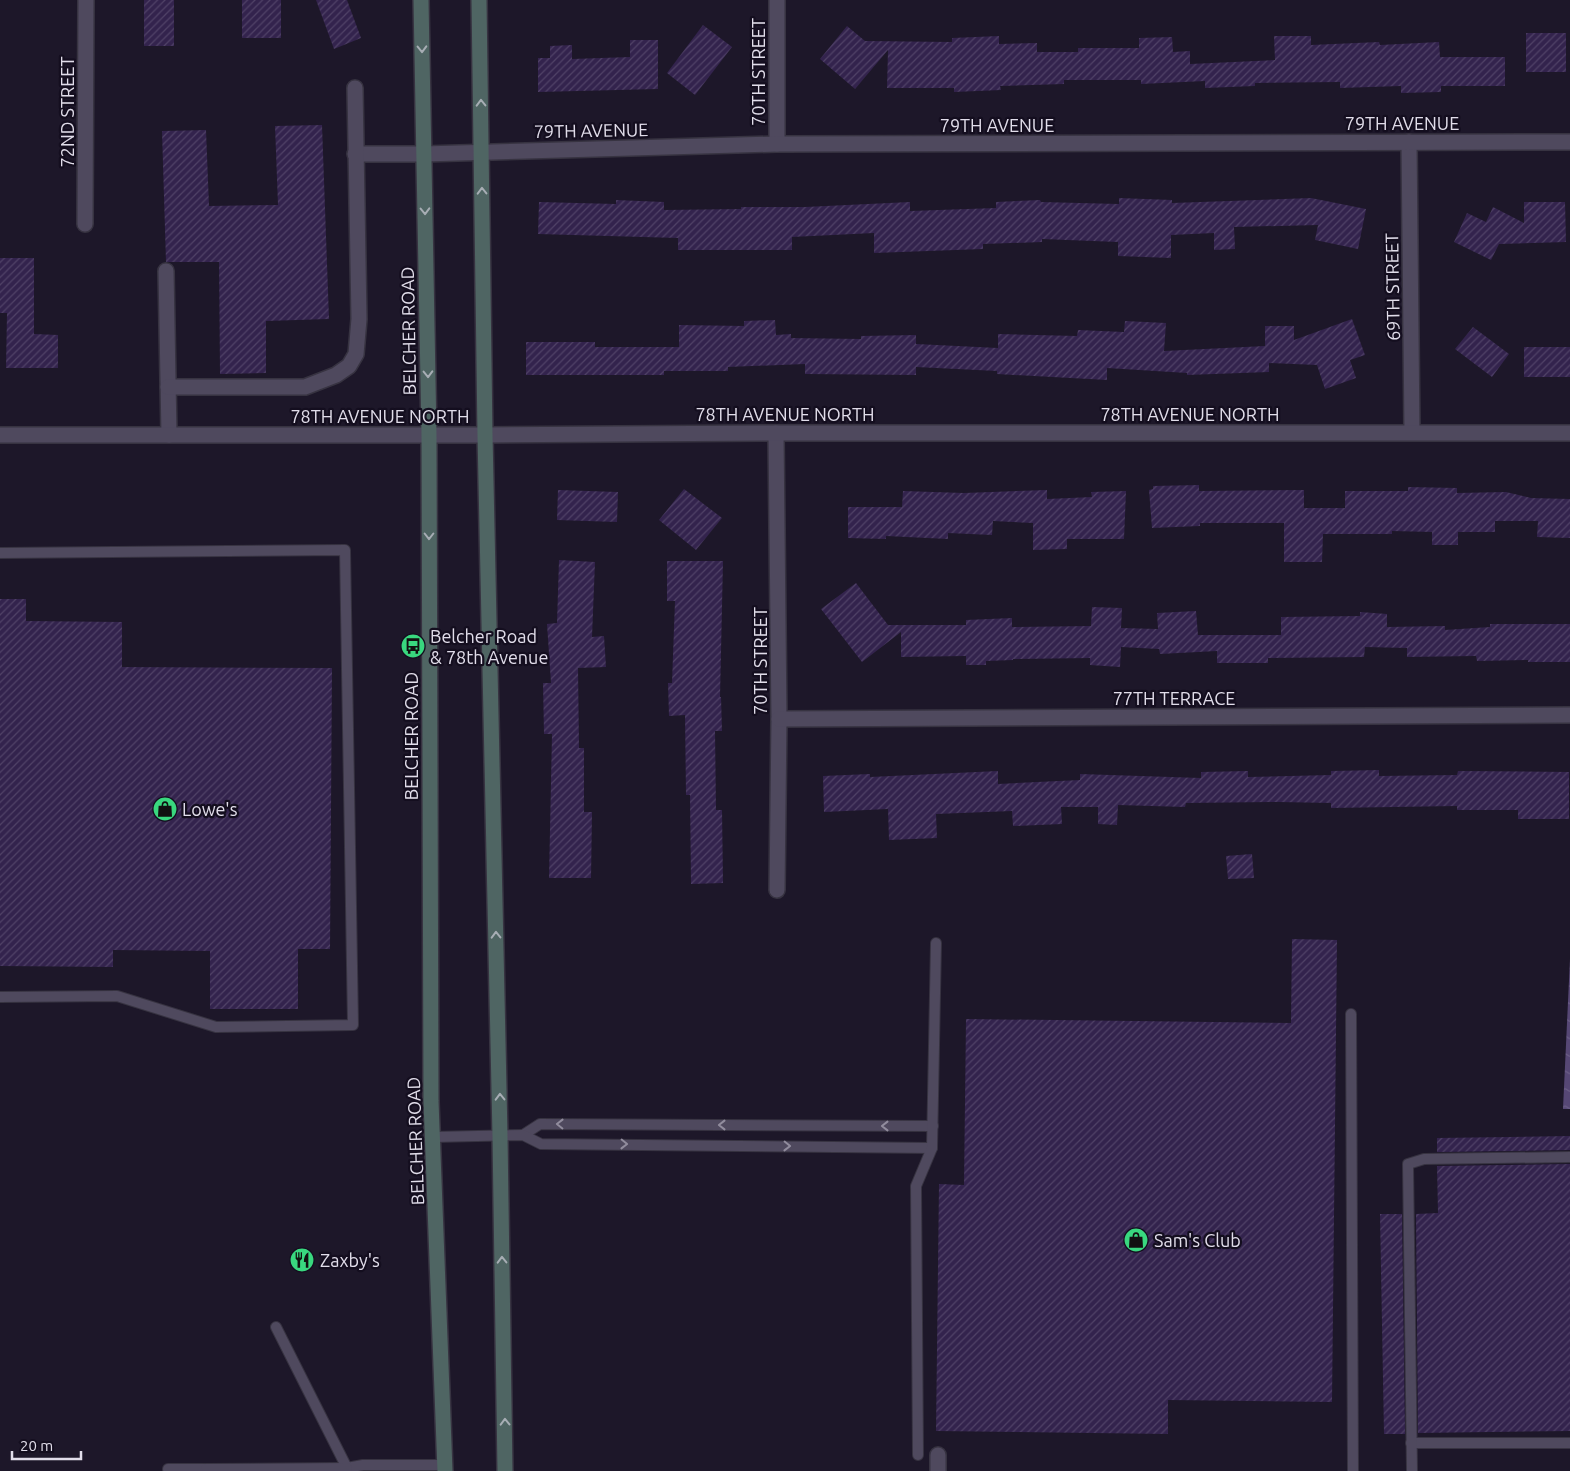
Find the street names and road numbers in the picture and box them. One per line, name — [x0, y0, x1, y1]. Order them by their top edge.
street label: 70TH STREET — [748, 18, 768, 126]
street label: 72ND STREET — [57, 57, 77, 167]
street label: 79TH AVENUE — [1345, 113, 1459, 133]
street label: 79TH AVENUE — [940, 115, 1054, 135]
street label: 79TH AVENUE — [534, 119, 648, 141]
street label: 69TH STREET — [1381, 233, 1403, 341]
street label: BELCHER ROAD — [397, 267, 419, 395]
street label: 78TH AVENUE NORTH — [695, 404, 875, 424]
street label: 78TH AVENUE NORTH — [1100, 404, 1280, 424]
street label: 78TH AVENUE NORTH — [290, 406, 470, 426]
street label: 70TH STREET — [750, 607, 770, 715]
street label: BELCHER ROAD — [401, 672, 421, 800]
street label: 77TH TERRACE — [1113, 688, 1235, 708]
street label: BELCHER ROAD — [403, 1076, 427, 1206]

